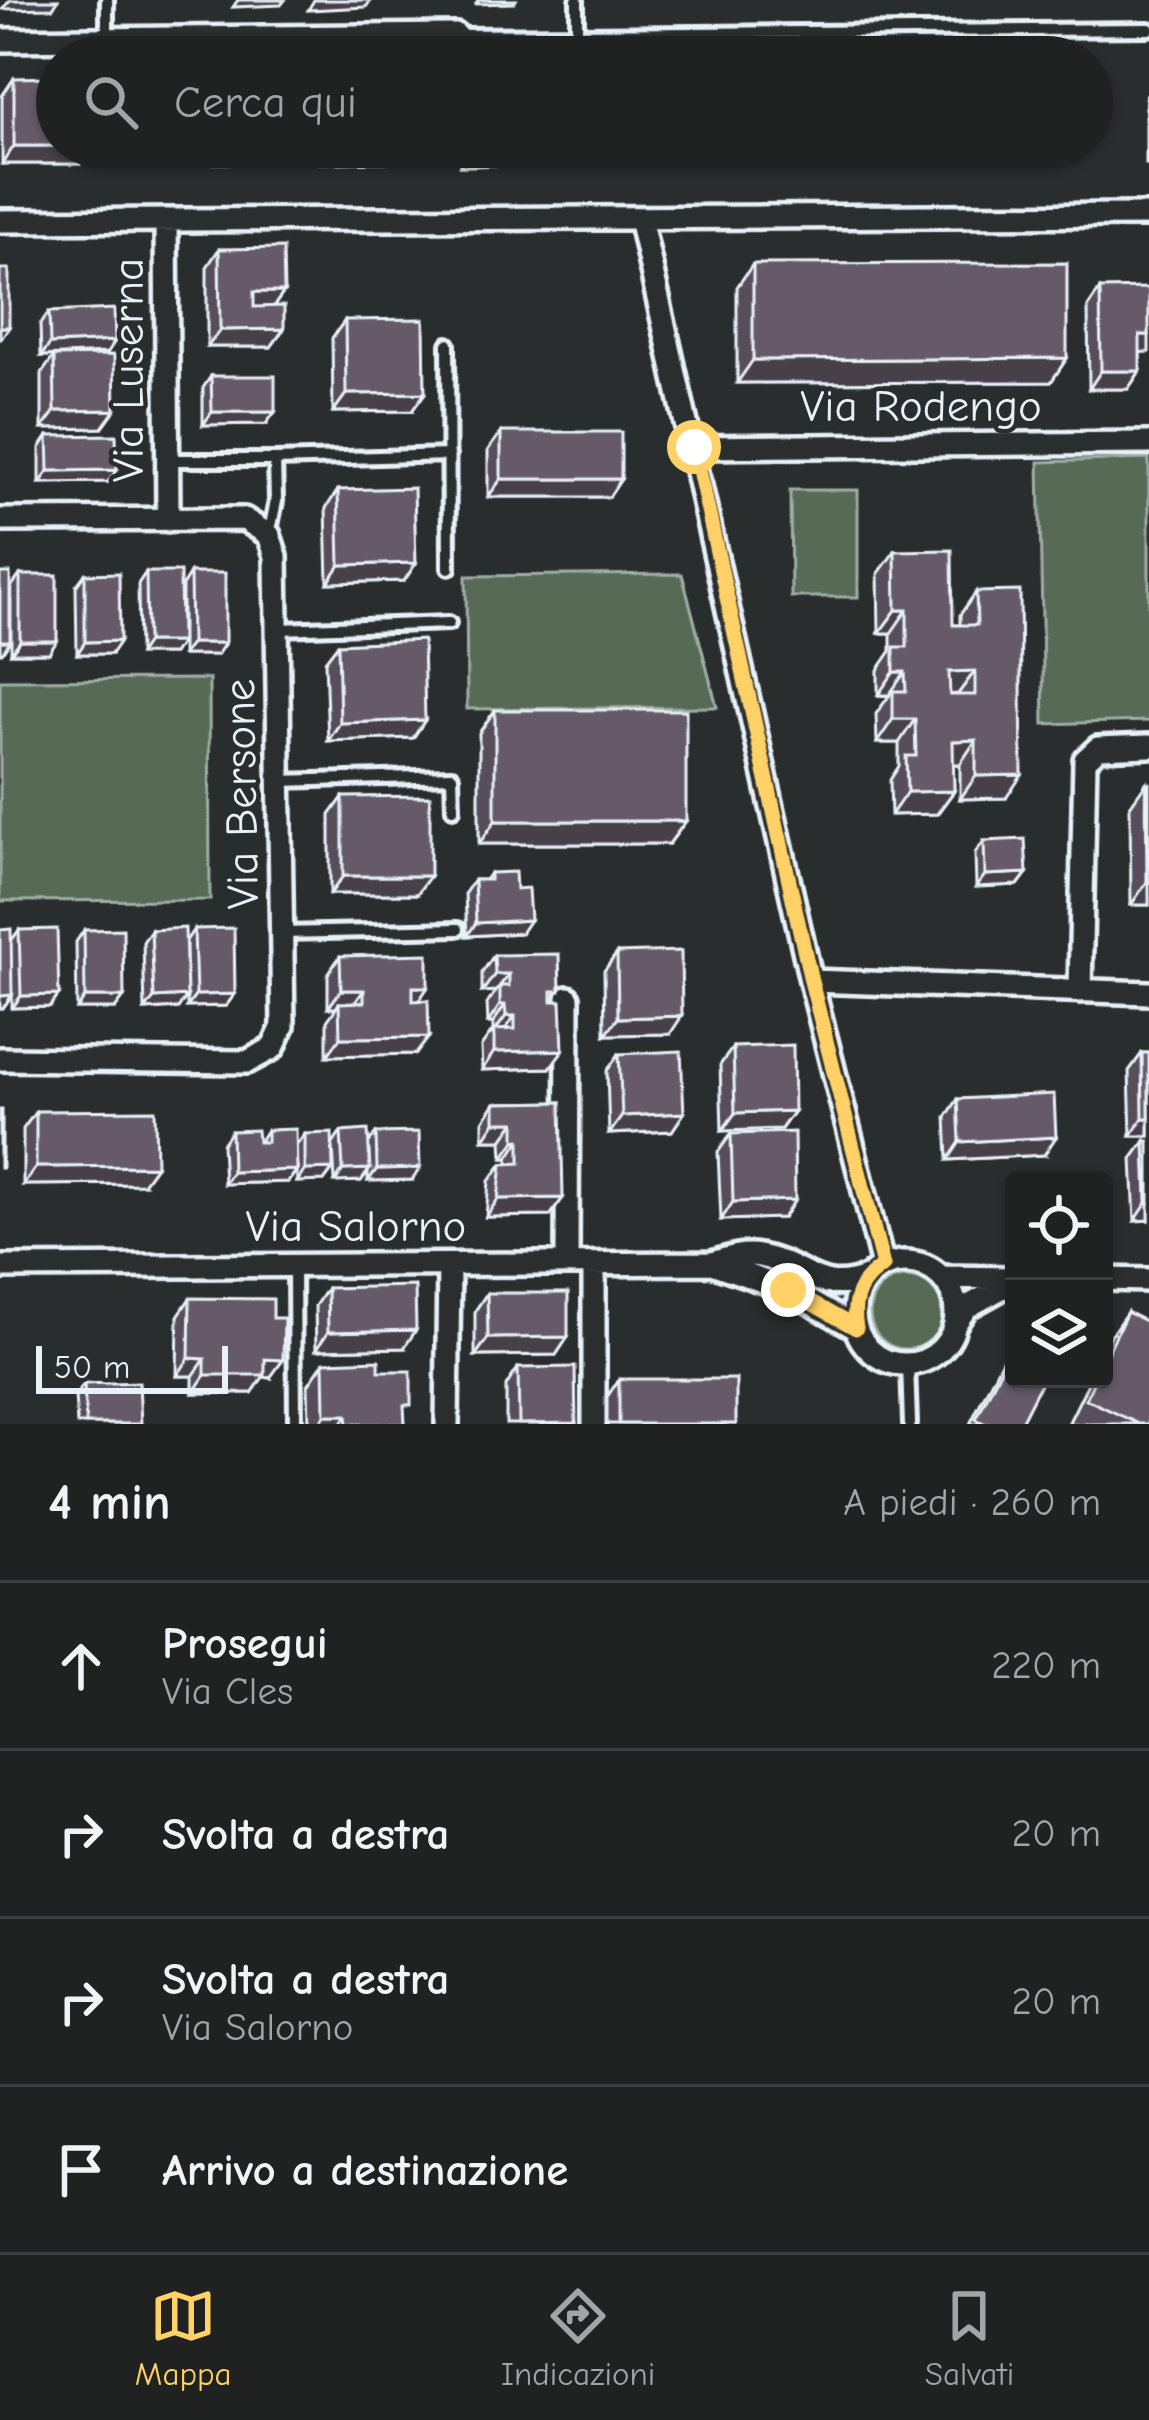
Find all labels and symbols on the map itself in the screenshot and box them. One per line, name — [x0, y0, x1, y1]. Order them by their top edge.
street label: Via Luserna — [102, 258, 154, 482]
street label: Via Rodengo — [800, 380, 1042, 432]
route start — [667, 420, 721, 474]
street label: Via Bersone — [213, 678, 269, 910]
street label: Via Salorno — [246, 1200, 466, 1252]
route end — [761, 1263, 815, 1317]
scale bar — [36, 1340, 228, 1393]

